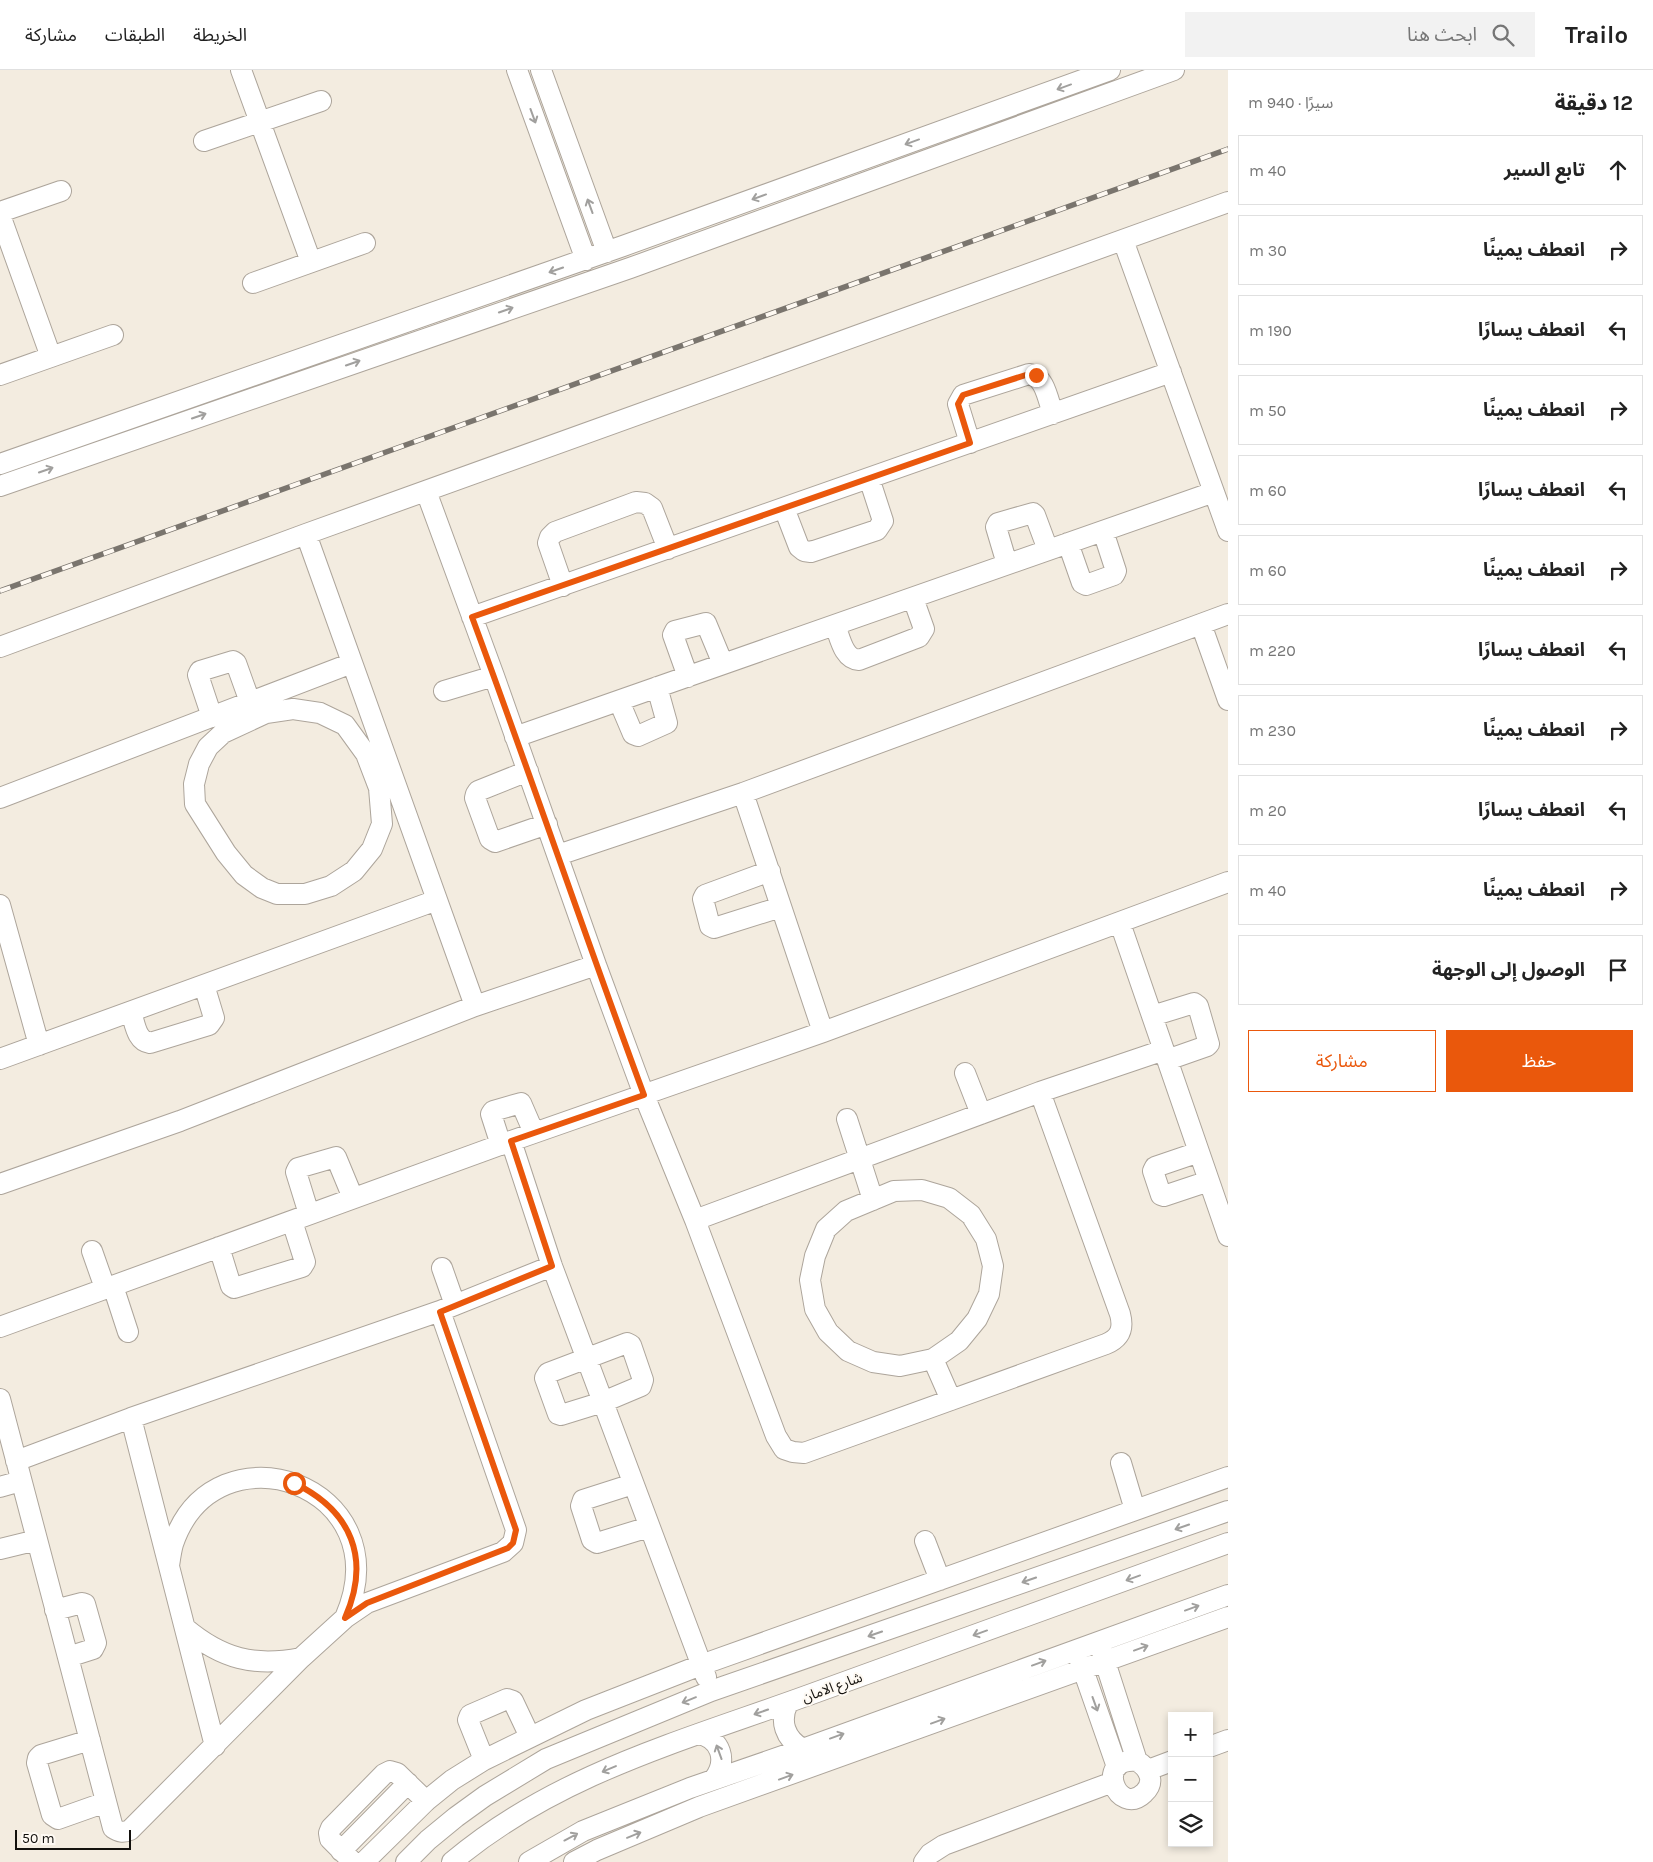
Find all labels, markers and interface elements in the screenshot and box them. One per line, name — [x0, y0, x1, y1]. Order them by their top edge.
search box — [1185, 12, 1535, 57]
icon: search — [1489, 21, 1517, 49]
text: Trailo — [1565, 21, 1628, 49]
text: مشاركة — [25, 24, 77, 46]
text: الطبقات — [105, 24, 165, 46]
text: الخريطة — [193, 24, 247, 46]
text: ابحث هنا — [1407, 24, 1477, 46]
one-way arrow — [1057, 83, 1073, 92]
text: 12 دقيقة — [1555, 91, 1633, 115]
text: سيرًا · 940 m — [1248, 93, 1333, 112]
one-way arrow — [529, 108, 539, 123]
one-way arrow — [904, 138, 920, 147]
icon: ahead — [1604, 156, 1632, 184]
text: تابع السير — [1504, 159, 1585, 181]
text: 40 m — [1249, 161, 1286, 180]
one-way arrow — [752, 193, 767, 202]
one-way arrow — [585, 199, 594, 214]
icon: right — [1604, 236, 1632, 264]
text: انعطف يمينًا — [1483, 239, 1585, 261]
text: 30 m — [1249, 241, 1287, 260]
one-way arrow — [549, 266, 565, 275]
one-way arrow — [498, 305, 514, 314]
icon: left — [1604, 316, 1632, 344]
text: انعطف يسارًا — [1478, 319, 1585, 341]
text: 190 m — [1249, 321, 1292, 340]
one-way arrow — [345, 358, 360, 367]
route end — [1025, 364, 1048, 387]
icon: right — [1604, 396, 1632, 424]
text: انعطف يمينًا — [1483, 399, 1585, 421]
text: 50 m — [1249, 401, 1286, 420]
one-way arrow — [191, 411, 207, 420]
one-way arrow — [38, 465, 53, 474]
icon: left — [1604, 476, 1632, 504]
text: انعطف يسارًا — [1478, 479, 1585, 501]
text: 60 m — [1249, 481, 1286, 500]
icon: right — [1604, 556, 1632, 584]
text: انعطف يمينًا — [1483, 559, 1585, 581]
text: 60 m — [1249, 561, 1286, 580]
icon: left — [1604, 636, 1632, 664]
text: انعطف يسارًا — [1478, 639, 1585, 661]
text: 220 m — [1249, 641, 1296, 660]
icon: right — [1604, 716, 1632, 744]
text: انعطف يمينًا — [1483, 719, 1585, 741]
text: 230 m — [1249, 721, 1296, 740]
icon: left — [1604, 796, 1632, 824]
text: انعطف يسارًا — [1478, 799, 1585, 821]
text: 20 m — [1249, 801, 1287, 820]
icon: right — [1604, 876, 1632, 904]
text: انعطف يمينًا — [1483, 879, 1585, 901]
text: 40 m — [1249, 881, 1286, 900]
icon: arrive — [1604, 956, 1632, 984]
text: الوصول إلى الوجهة — [1432, 959, 1585, 981]
button: مشاركة — [1248, 1030, 1436, 1092]
button: حفظ — [1446, 1030, 1633, 1092]
route start — [283, 1472, 306, 1495]
one-way arrow — [1175, 1523, 1190, 1532]
one-way arrow — [1126, 1574, 1141, 1583]
one-way arrow — [1021, 1576, 1037, 1585]
one-way arrow — [1184, 1603, 1199, 1612]
one-way arrow — [973, 1629, 988, 1638]
one-way arrow — [868, 1630, 883, 1639]
one-way arrow — [1132, 1643, 1148, 1652]
one-way arrow — [1031, 1658, 1046, 1667]
street label: شارع الامان — [800, 1669, 865, 1708]
one-way arrow — [682, 1696, 697, 1705]
one-way arrow — [1091, 1696, 1100, 1711]
one-way arrow — [754, 1708, 770, 1717]
map controls — [1168, 1712, 1213, 1847]
button: + — [1168, 1712, 1213, 1757]
one-way arrow — [930, 1716, 946, 1725]
one-way arrow — [829, 1731, 844, 1740]
one-way arrow — [714, 1745, 723, 1760]
button: − — [1168, 1757, 1213, 1802]
one-way arrow — [602, 1765, 617, 1774]
one-way arrow — [777, 1772, 793, 1781]
button: layers — [1168, 1802, 1213, 1847]
scale bar — [15, 1827, 131, 1850]
one-way arrow — [626, 1829, 641, 1839]
text: 50 m — [22, 1830, 55, 1847]
one-way arrow — [563, 1832, 578, 1842]

